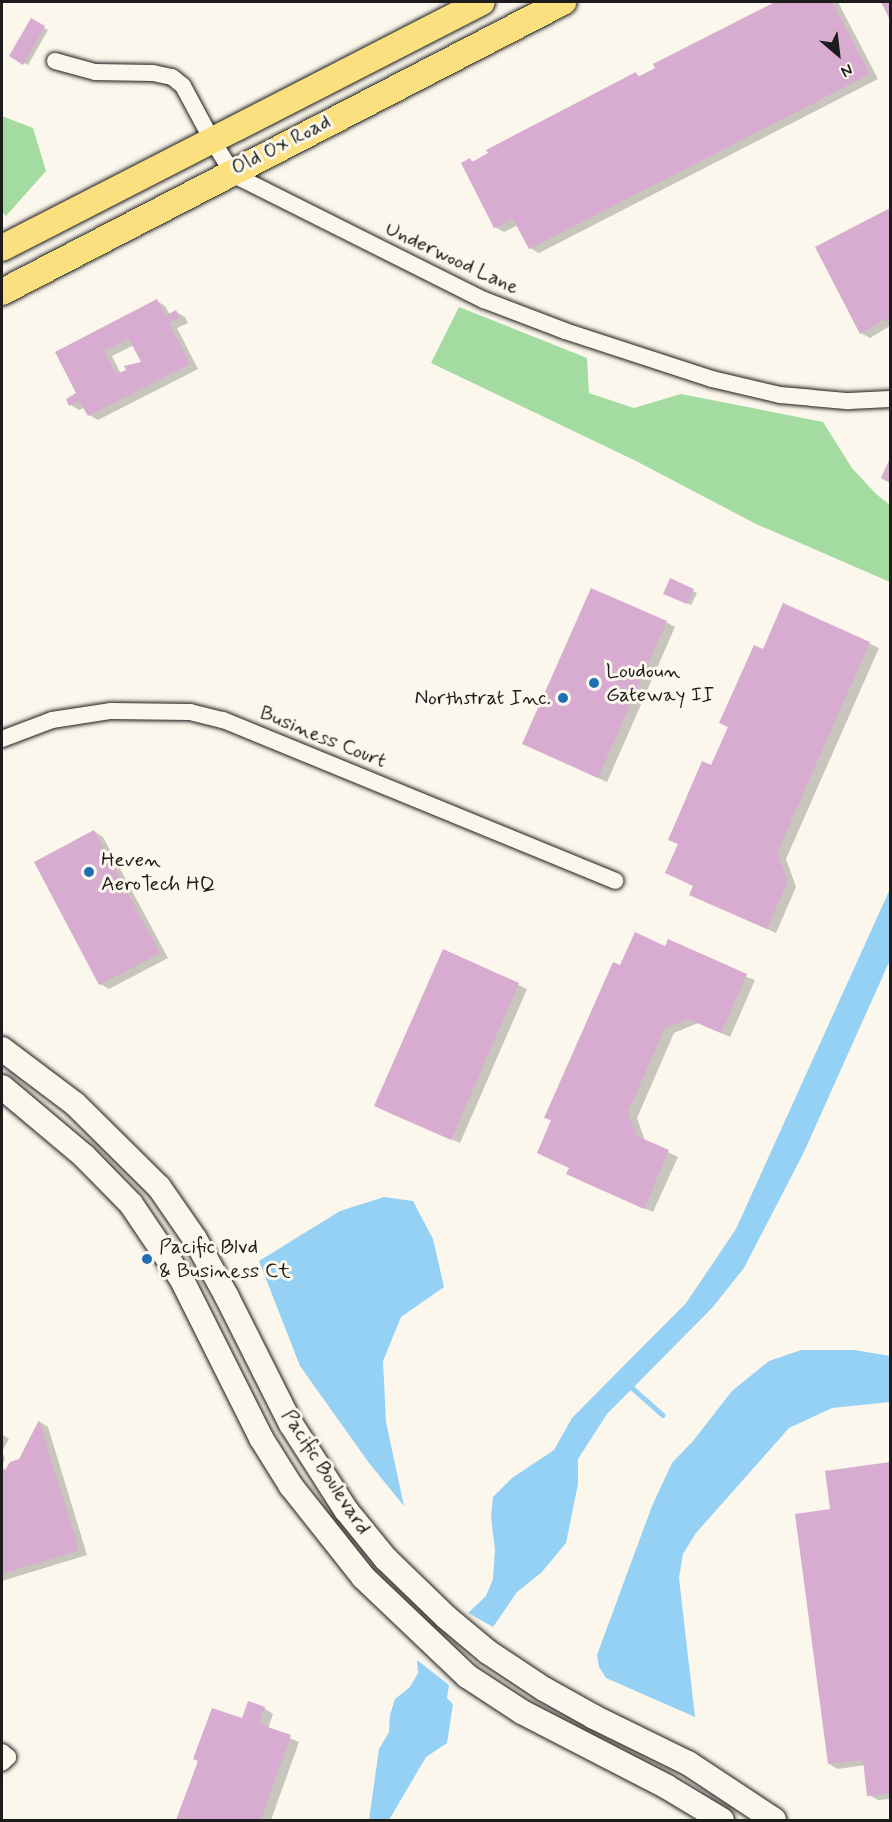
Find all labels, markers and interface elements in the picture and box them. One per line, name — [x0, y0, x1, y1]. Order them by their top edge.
north arrow — [808, 24, 868, 84]
text: N — [837, 59, 856, 82]
street label: Old Ox Road — [227, 109, 335, 181]
street label: Underwood Lane — [380, 216, 524, 300]
place label: Loudoun Gateway II — [606, 658, 714, 708]
marker: Loudoun Gateway II — [587, 676, 601, 690]
place label: Northstrat Inc. — [420, 685, 551, 711]
marker: Northstrat Inc. — [556, 691, 570, 705]
street label: Business Court — [254, 699, 392, 775]
place label: Heven AeroTech HQ — [101, 847, 216, 897]
marker: Heven AeroTech HQ — [82, 865, 96, 879]
place label: Pacific Blvd & Business Ct — [159, 1234, 288, 1284]
marker: Pacific Blvd & Business Ct — [140, 1252, 154, 1266]
street label: Pacific Boulevard — [276, 1404, 376, 1540]

